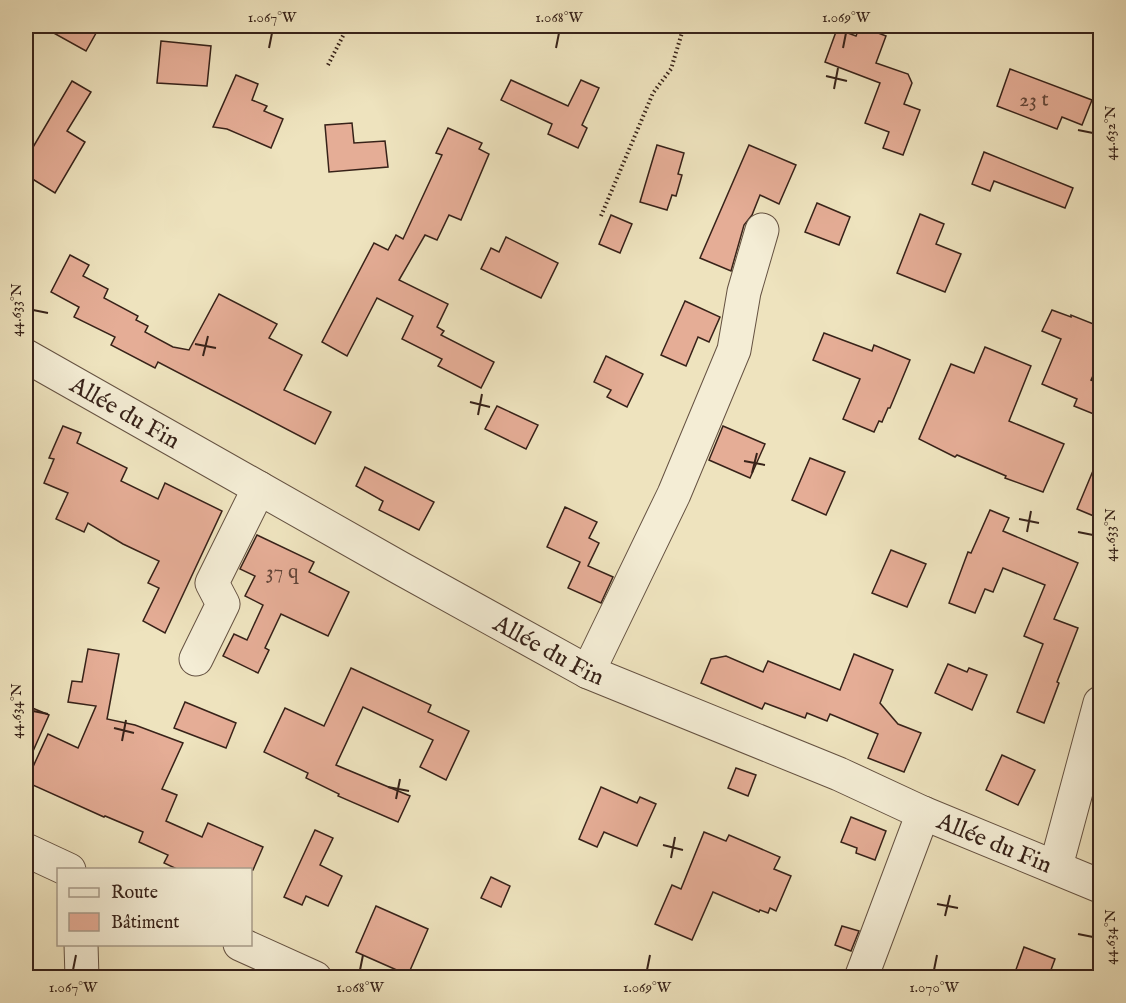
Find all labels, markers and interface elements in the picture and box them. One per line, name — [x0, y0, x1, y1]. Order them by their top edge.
text: 1.067°W — [248, 8, 297, 27]
text: 1.068°W — [535, 8, 583, 27]
text: 1.069°W — [822, 8, 871, 27]
house number: 23 t — [1019, 87, 1049, 114]
text: 44.632°N — [1101, 106, 1120, 160]
text: 44.633°N — [7, 283, 26, 337]
street label: Allée du Fin — [63, 370, 185, 457]
text: 44.633°N — [1101, 508, 1120, 562]
house number: 37 q — [266, 559, 299, 586]
street label: Allée du Fin — [487, 608, 608, 694]
text: 44.634°N — [7, 683, 26, 739]
street label: Allée du Fin — [931, 806, 1057, 882]
legend — [57, 868, 252, 946]
text: Route — [111, 882, 158, 905]
text: 44.634°N — [1101, 909, 1120, 965]
text: Bâtiment — [111, 912, 180, 935]
text: 1.067°W — [49, 978, 98, 997]
text: 1.068°W — [336, 978, 384, 997]
text: 1.069°W — [623, 978, 672, 997]
text: 1.070°W — [909, 978, 959, 997]

